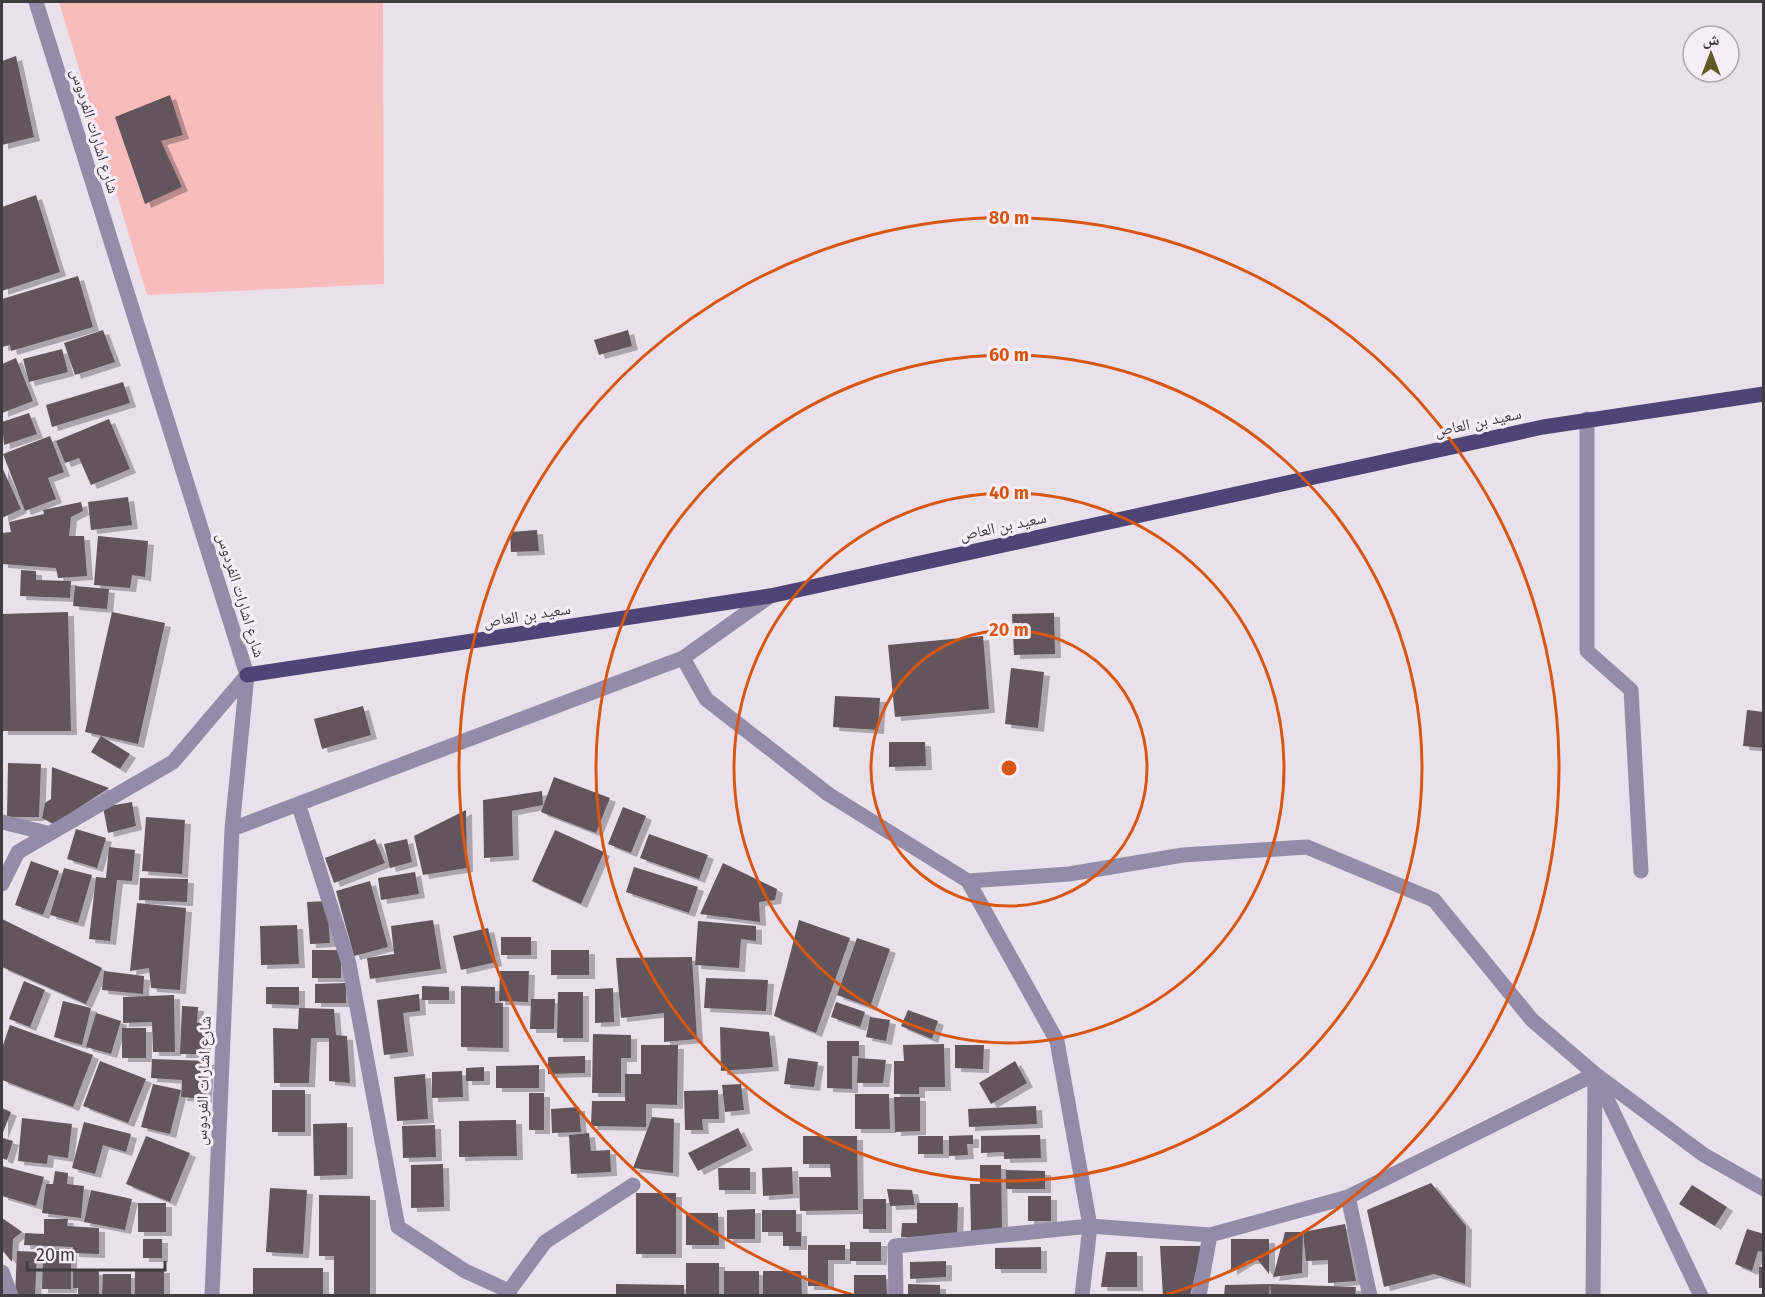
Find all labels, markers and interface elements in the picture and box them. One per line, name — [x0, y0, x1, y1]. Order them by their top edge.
north arrow — [1681, 24, 1741, 84]
text: ش — [1703, 30, 1720, 49]
street label: شارع اشارات الفردوس — [66, 66, 123, 196]
text: 80 m — [989, 207, 1029, 229]
text: 60 m — [989, 344, 1029, 366]
street label: سعيد بن العاص — [1433, 404, 1523, 441]
text: 40 m — [989, 482, 1029, 504]
street label: سعيد بن العاص — [958, 508, 1048, 545]
street label: شارع اشارات الفردوس — [212, 530, 269, 660]
street label: سعيد بن العاص — [482, 599, 572, 632]
text: 20 m — [989, 619, 1029, 641]
centre of rings — [999, 758, 1019, 778]
street label: شارع اشارات الفردوس — [191, 1016, 216, 1146]
scale bar — [27, 1234, 165, 1272]
text: 20 m — [36, 1244, 75, 1266]

